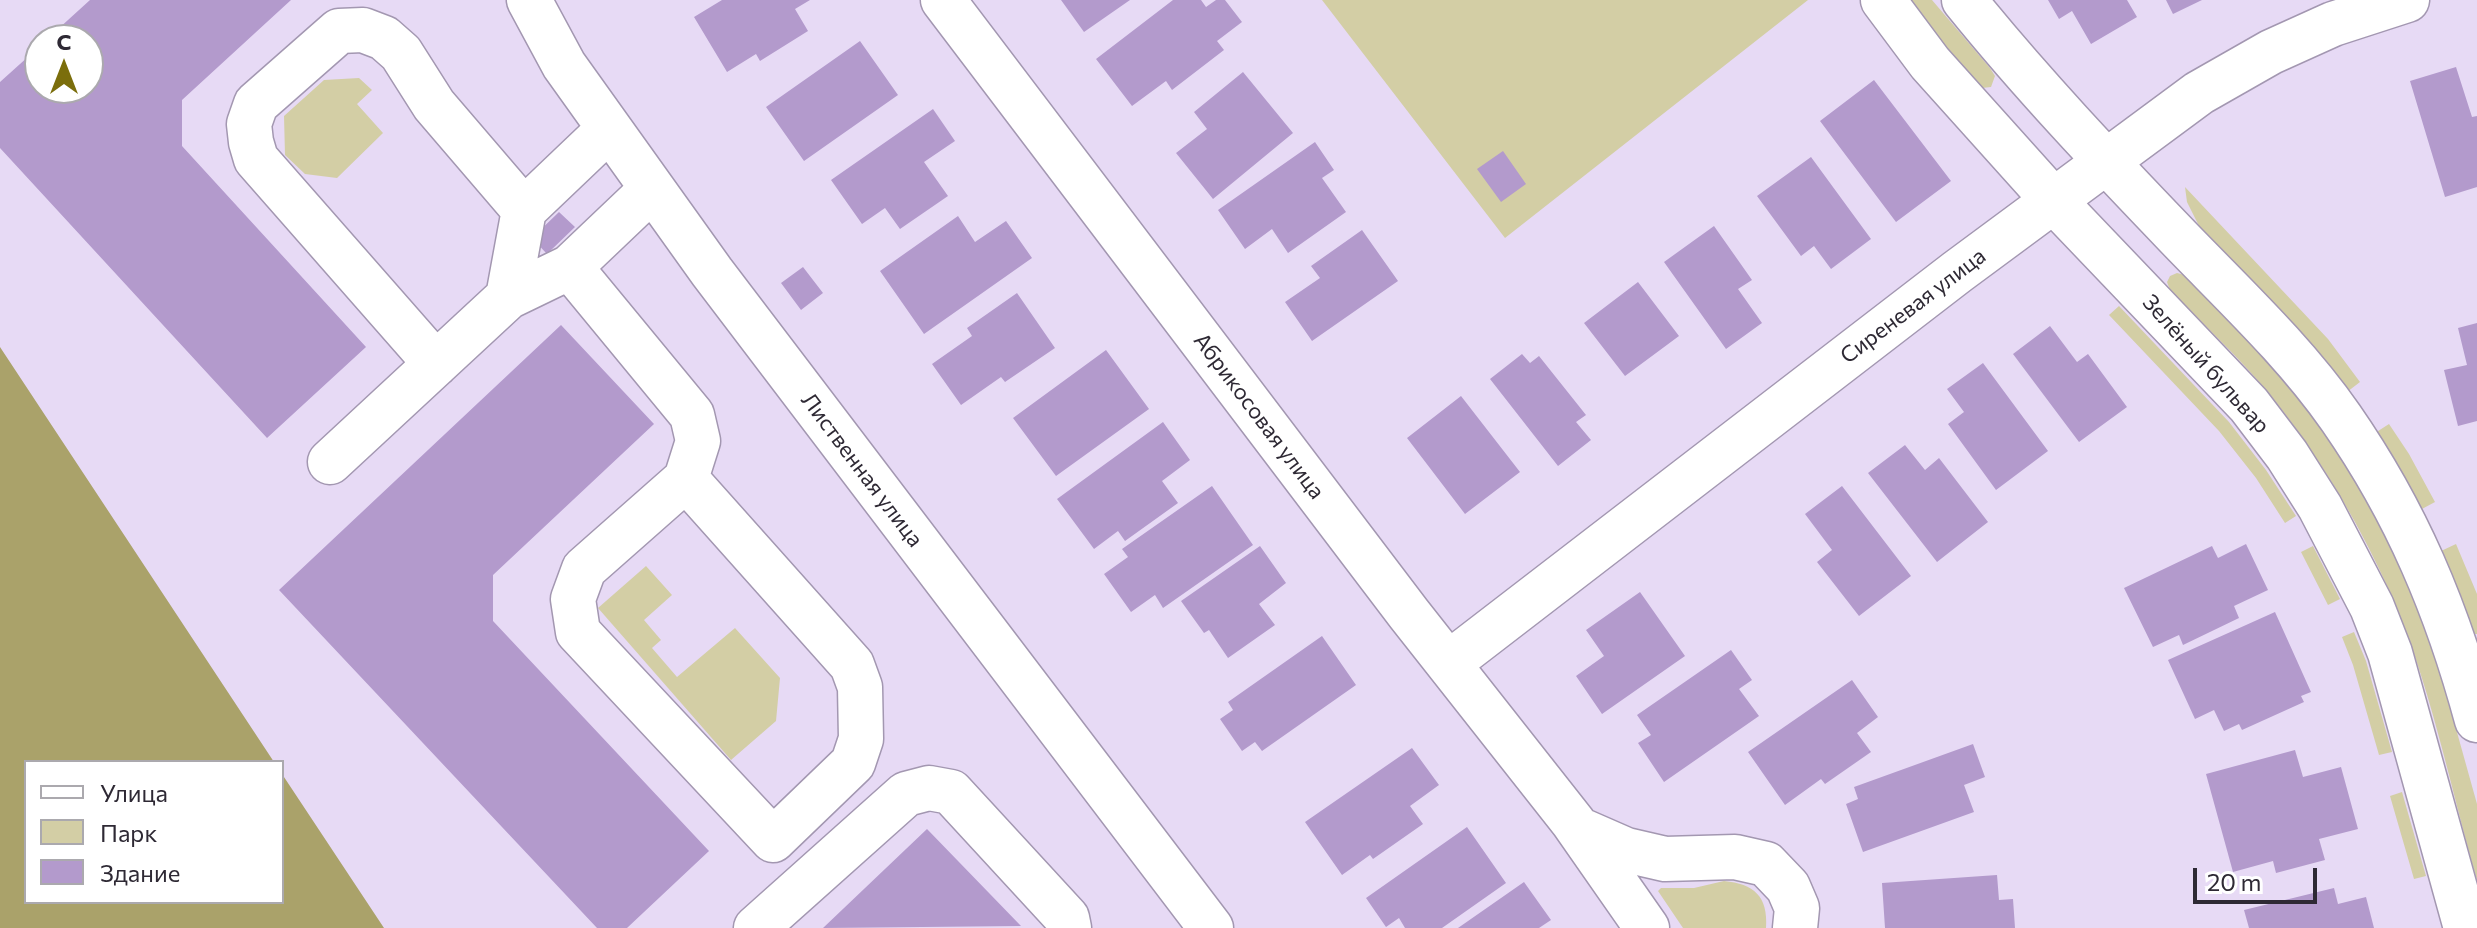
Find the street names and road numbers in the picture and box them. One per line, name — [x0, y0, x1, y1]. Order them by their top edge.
street label: Сиреневая улица — [1835, 243, 1991, 369]
street label: Зелёный бульвар — [2137, 289, 2275, 439]
street label: Абрикосовая улица — [1188, 328, 1330, 504]
street label: Лиственная улица — [795, 388, 929, 552]

